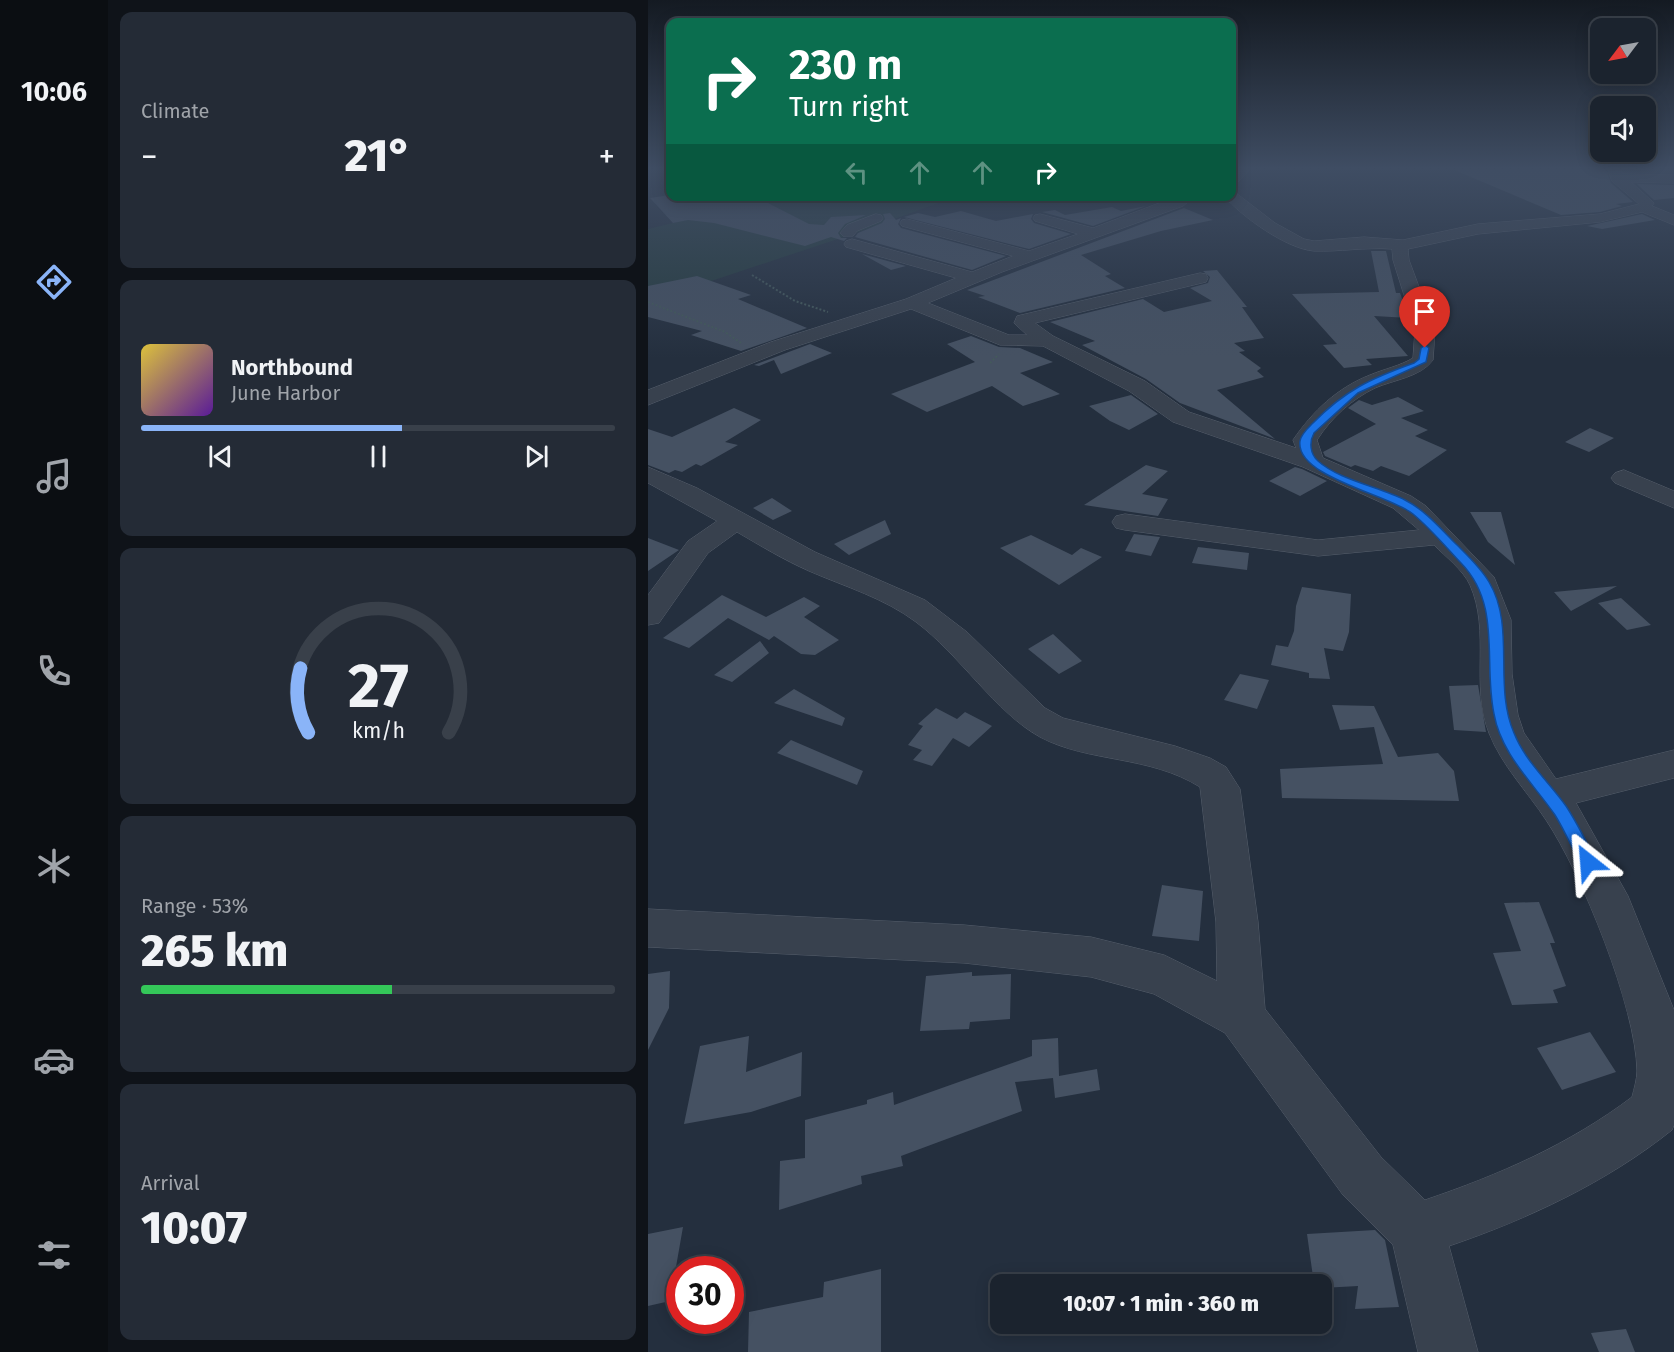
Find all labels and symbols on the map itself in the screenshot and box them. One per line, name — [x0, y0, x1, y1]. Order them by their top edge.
north arrow — [1590, 18, 1656, 84]
pin — [1399, 286, 1450, 348]
position arrow — [1556, 830, 1620, 894]
speed limit sign: 30 — [666, 1256, 744, 1334]

